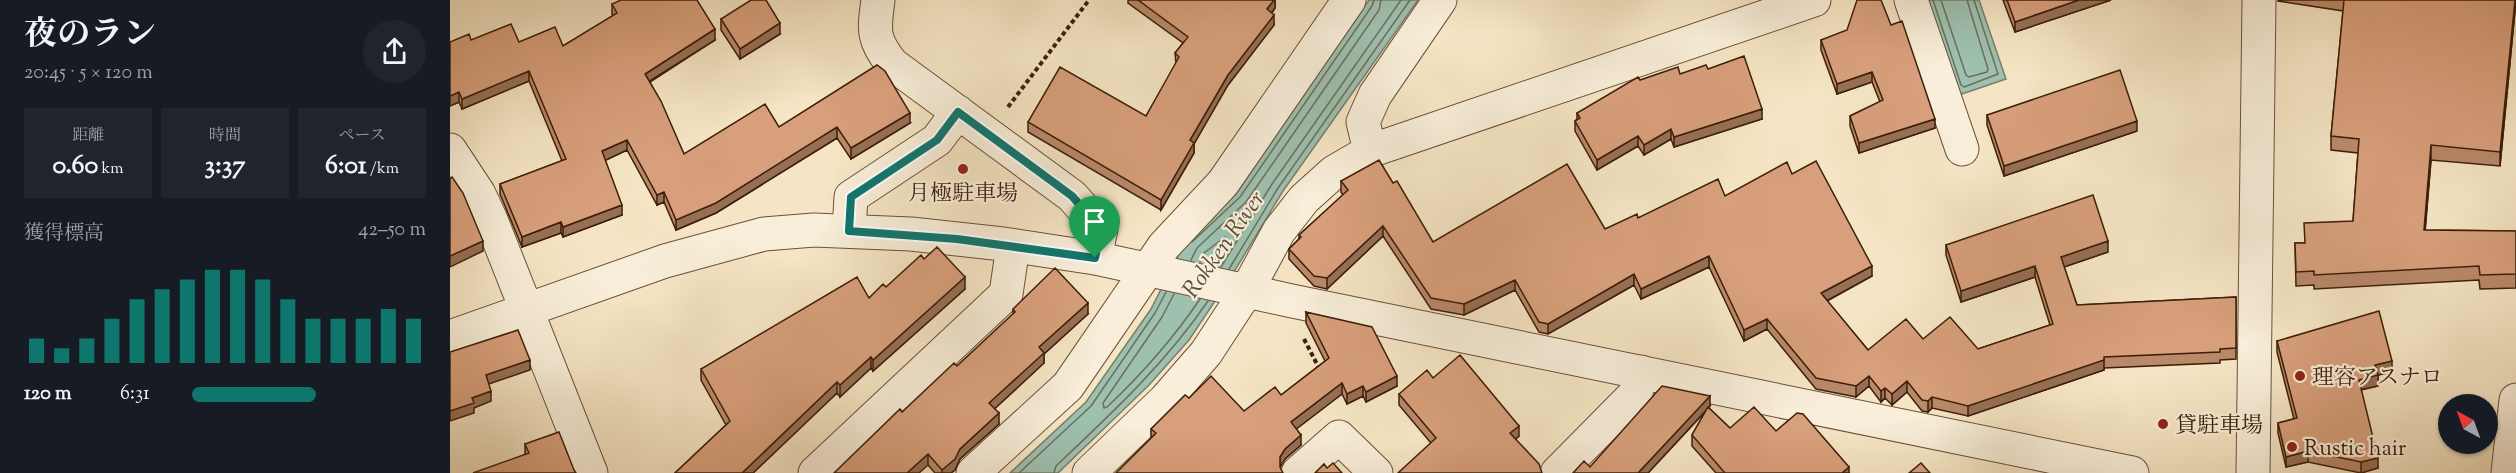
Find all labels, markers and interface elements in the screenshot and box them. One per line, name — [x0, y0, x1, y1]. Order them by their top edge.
text: 夜のラン — [24, 12, 156, 60]
button: share — [363, 20, 426, 83]
text: 20:45 · 5 × 120 m — [24, 59, 153, 88]
text: 距離 — [72, 125, 104, 148]
text: 時間 — [209, 125, 241, 148]
text: ペース — [338, 125, 386, 148]
text: 0.60 — [52, 148, 98, 185]
text: 3:37 — [205, 148, 245, 185]
text: 6:01 — [325, 148, 367, 185]
text: km — [98, 158, 124, 181]
text: /km — [367, 158, 399, 181]
marker: 月極駐車場 — [956, 162, 970, 176]
place label: 月極駐車場 — [908, 179, 1018, 211]
water label: Rokken River — [1175, 184, 1274, 306]
pin — [1069, 196, 1120, 258]
icon: arrive — [1078, 205, 1111, 238]
text: 42–50 m — [358, 216, 426, 245]
text: 獲得標高 — [24, 220, 104, 249]
place label: 理容アスナロ — [2312, 363, 2443, 395]
marker: 理容アスナロ — [2293, 369, 2307, 383]
text: 120 m — [24, 380, 72, 409]
text: 6:31 — [120, 380, 150, 409]
north arrow — [2438, 394, 2498, 454]
map controls — [2438, 394, 2498, 454]
place label: 貸駐車場 — [2175, 411, 2263, 443]
marker: 貸駐車場 — [2156, 417, 2170, 431]
place label: Rustic hair — [2304, 434, 2406, 466]
marker: Rustic hair — [2285, 440, 2299, 454]

